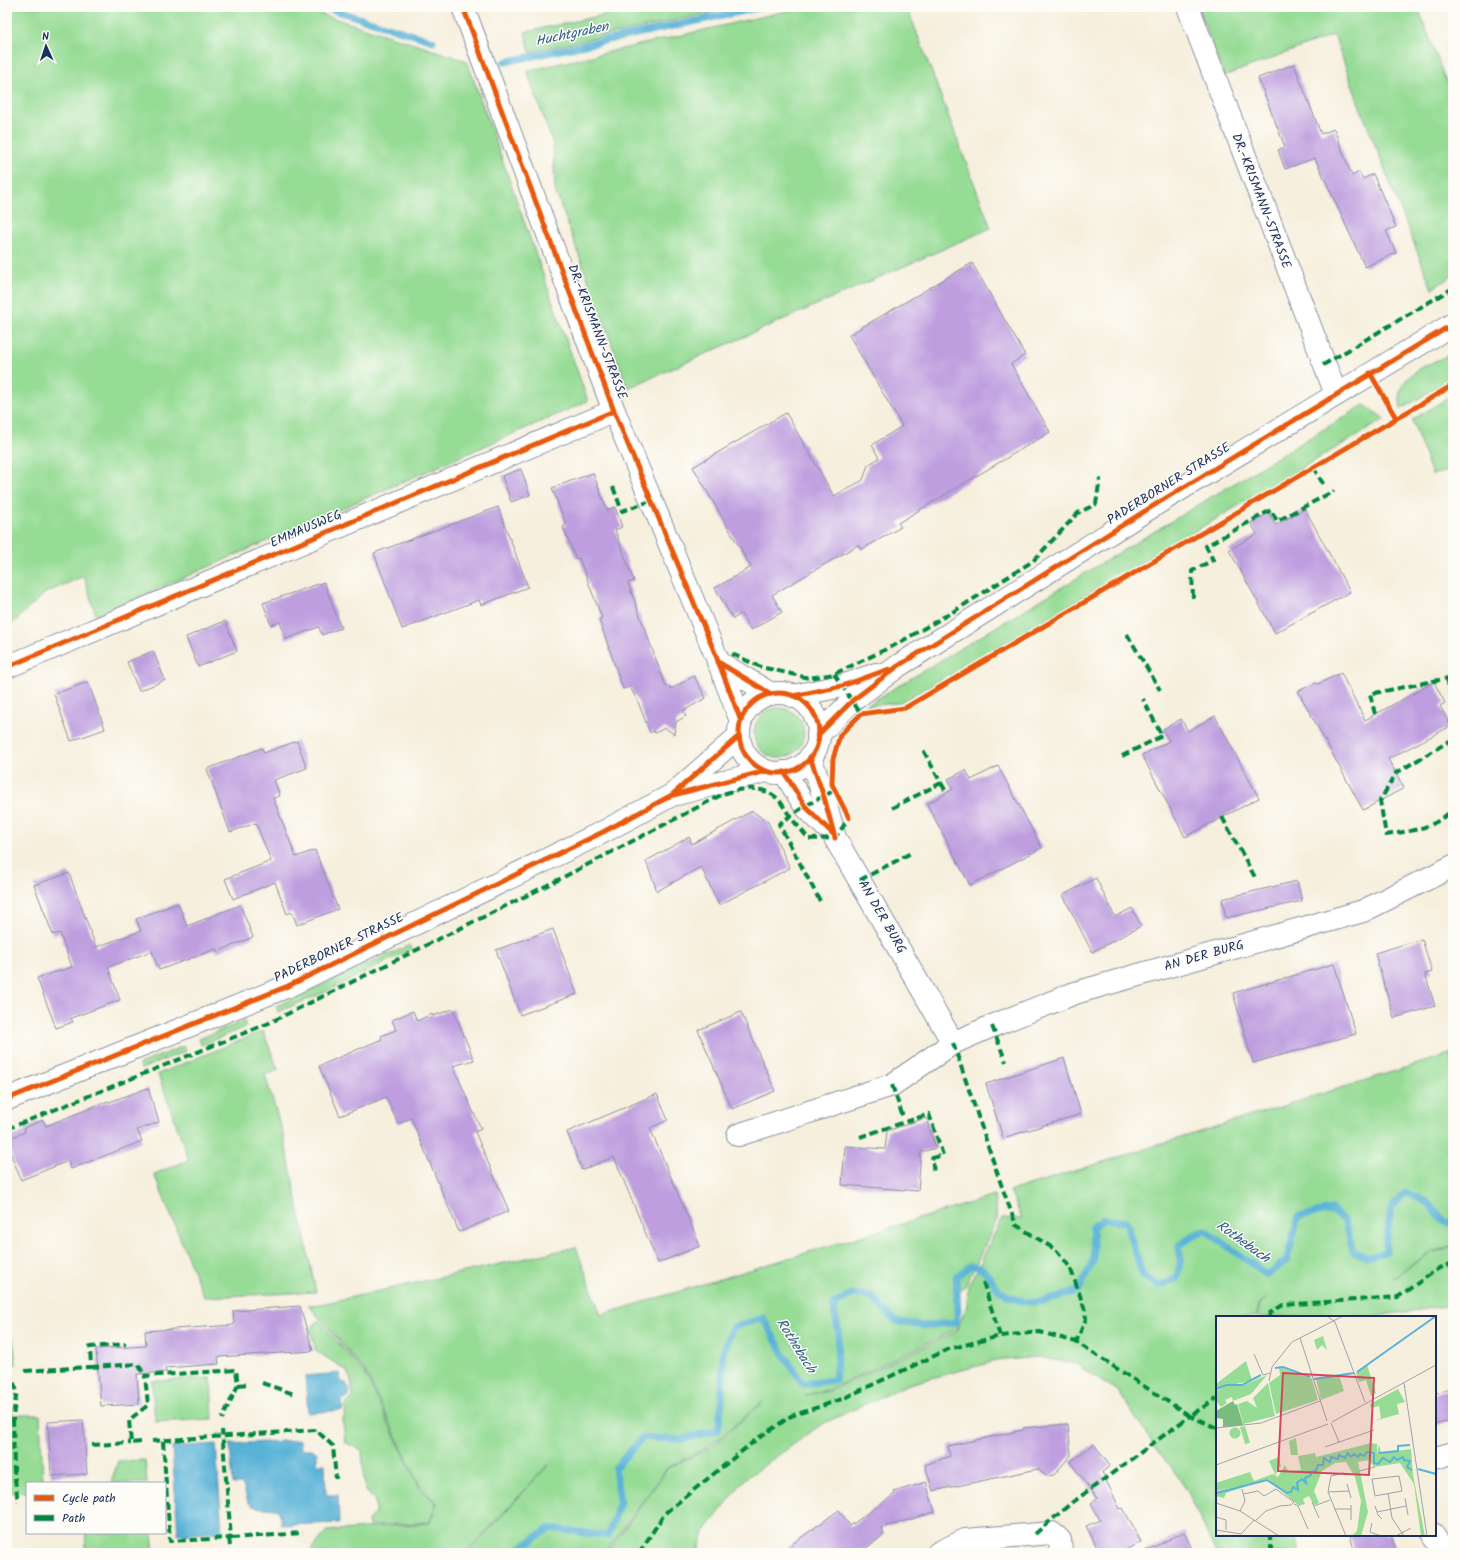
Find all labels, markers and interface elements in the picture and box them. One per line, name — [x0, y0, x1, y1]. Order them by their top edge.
water label: Huchtgraben — [533, 15, 612, 52]
north arrow — [26, 26, 66, 66]
text: N — [42, 28, 50, 46]
street label: DR.-KRISMANN-STRASSE — [1225, 130, 1297, 272]
street label: DR.-KRISMANN-STRASSE — [561, 261, 633, 403]
street label: PADERBORNER STRASSE — [1103, 437, 1235, 531]
street label: EMMAUSWEG — [267, 504, 345, 554]
street label: AN DER BURG — [852, 876, 912, 958]
street label: PADERBORNER STRASSE — [270, 907, 408, 989]
street label: AN DER BURG — [1162, 935, 1246, 977]
water label: Rothebach — [1212, 1215, 1276, 1270]
water label: Rothebach — [770, 1314, 822, 1379]
inset map — [1216, 1316, 1436, 1536]
legend — [26, 1482, 166, 1534]
text: Cycle path — [62, 1489, 116, 1508]
text: Path — [62, 1509, 85, 1528]

